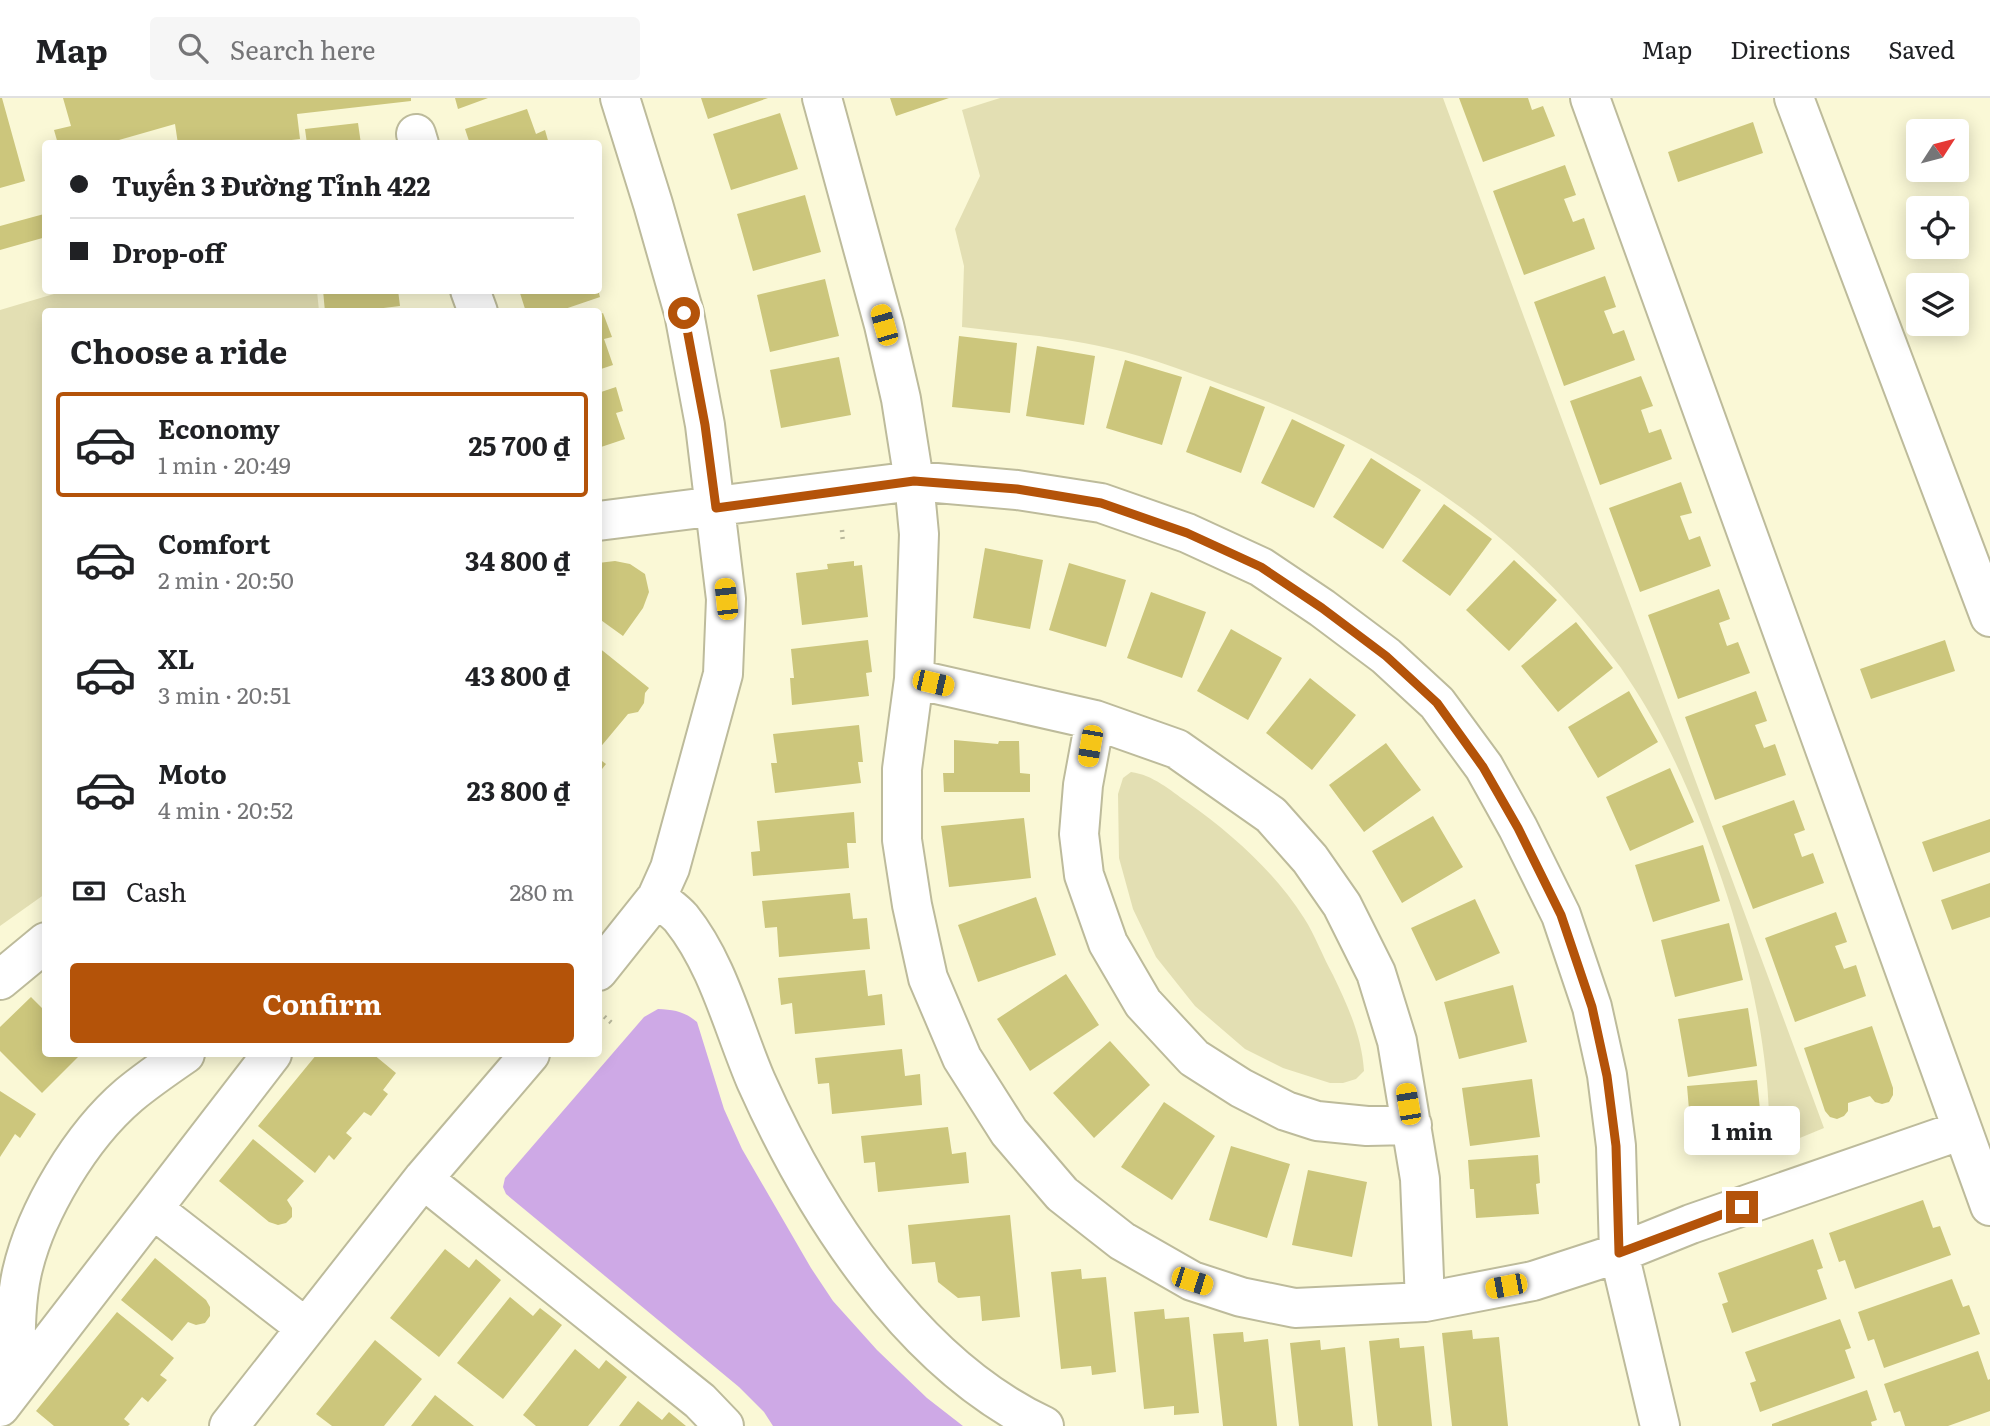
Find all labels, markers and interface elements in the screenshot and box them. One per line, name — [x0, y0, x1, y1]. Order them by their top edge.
search box — [150, 17, 640, 80]
text: Map — [35, 24, 108, 73]
icon: search — [174, 29, 212, 67]
text: Search here — [230, 29, 376, 68]
text: Map — [1641, 31, 1692, 66]
text: Directions — [1730, 31, 1850, 66]
text: Saved — [1888, 31, 1955, 66]
north arrow — [1906, 119, 1969, 182]
map controls — [1906, 119, 1969, 336]
text: Tuyến 3 Đường Tỉnh 422 — [112, 165, 431, 204]
button: locate — [1906, 196, 1969, 259]
text: Drop-off — [112, 232, 225, 271]
button: layers — [1906, 273, 1969, 336]
route start — [668, 297, 700, 329]
car — [869, 302, 900, 348]
text: Choose a ride — [70, 326, 287, 374]
text: Economy — [158, 408, 280, 447]
icon: car — [74, 413, 137, 476]
text: 25 700 ₫ — [468, 425, 570, 464]
text: 1 min · 20:49 — [158, 447, 291, 481]
text: Comfort — [158, 523, 270, 562]
icon: car — [74, 528, 137, 591]
text: 34 800 ₫ — [465, 540, 570, 579]
text: 2 min · 20:50 — [158, 562, 294, 596]
car — [714, 577, 739, 621]
text: XL — [158, 638, 195, 677]
icon: car — [74, 643, 137, 706]
text: 43 800 ₫ — [465, 655, 570, 694]
car — [911, 668, 956, 698]
text: 3 min · 20:51 — [158, 677, 291, 711]
car — [1077, 723, 1104, 769]
text: Moto — [158, 753, 227, 792]
icon: car — [74, 758, 137, 821]
text: 23 800 ₫ — [467, 770, 570, 809]
text: 4 min · 20:52 — [158, 792, 293, 826]
text: Cash — [126, 871, 187, 910]
icon: cash — [70, 872, 108, 910]
text: 280 m — [509, 874, 574, 908]
button: Confirm — [70, 963, 574, 1043]
car — [1395, 1081, 1422, 1127]
callout: 1 min — [1684, 1105, 1800, 1154]
text: 1 min — [1711, 1113, 1773, 1147]
route end — [1726, 1191, 1758, 1223]
car — [1169, 1265, 1216, 1297]
car — [1484, 1272, 1529, 1300]

